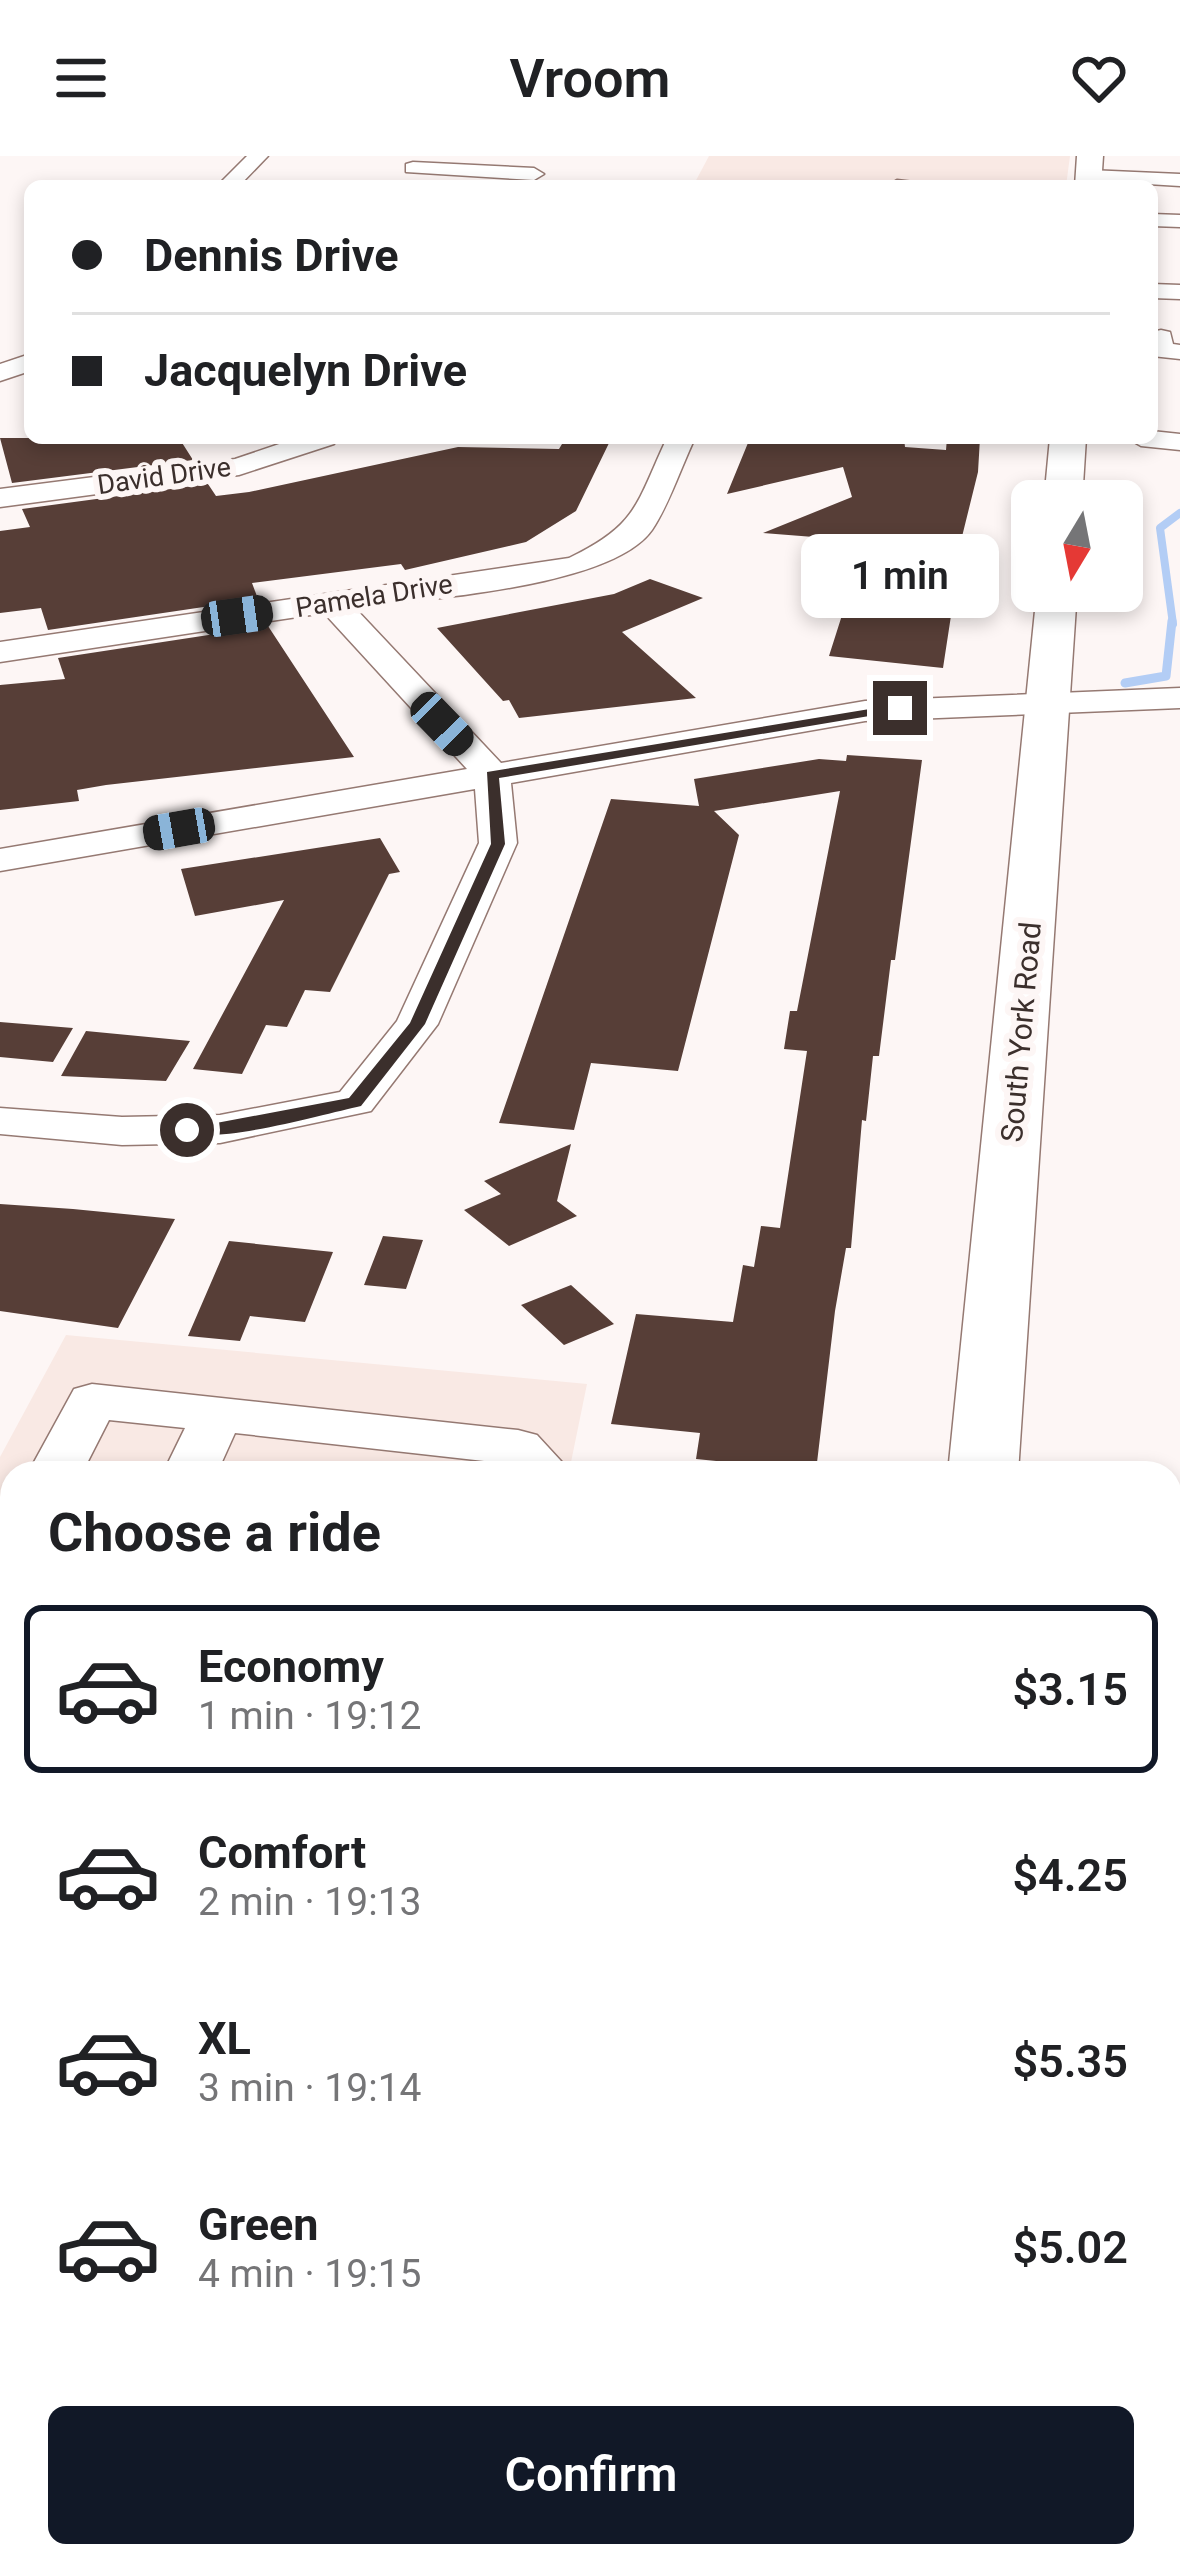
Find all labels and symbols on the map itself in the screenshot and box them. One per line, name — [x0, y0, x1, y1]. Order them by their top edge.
street label: David Drive — [95, 451, 233, 501]
north arrow — [1011, 480, 1143, 612]
callout: 1 min — [801, 534, 999, 618]
street label: Pamela Drive — [293, 568, 455, 624]
car — [199, 593, 275, 639]
route end — [873, 681, 927, 735]
car — [404, 686, 480, 762]
car — [140, 805, 218, 853]
street label: South York Road — [994, 920, 1048, 1144]
route start — [160, 1103, 214, 1157]

